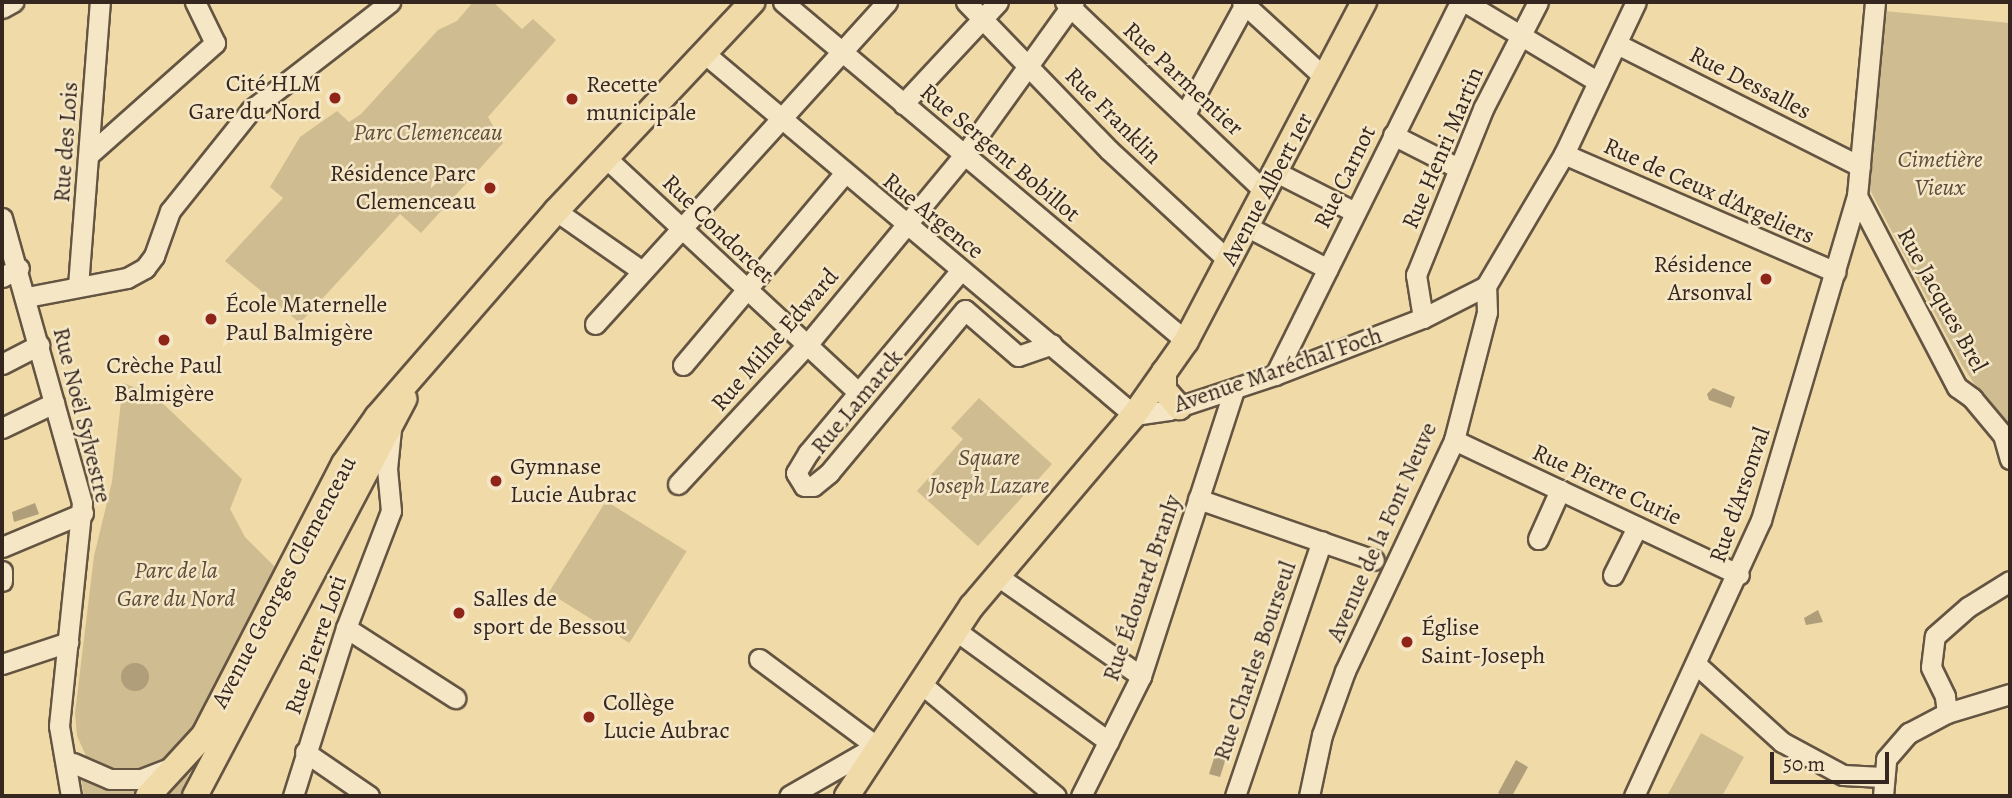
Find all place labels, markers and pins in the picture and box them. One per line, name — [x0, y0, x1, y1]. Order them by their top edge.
place label: Cité HLM Gare du Nord — [188, 70, 321, 126]
place label: Recette municipale — [586, 71, 696, 127]
marker: Cité HLM Gare du Nord — [327, 90, 343, 106]
marker: Recette municipale — [564, 91, 580, 107]
place label: Résidence Parc Clemenceau — [330, 160, 476, 216]
marker: Résidence Parc Clemenceau — [482, 180, 498, 196]
place label: Résidence Arsonval — [1654, 251, 1752, 307]
marker: Résidence Arsonval — [1758, 271, 1774, 287]
place label: École Maternelle Paul Balmigère — [225, 291, 387, 347]
marker: École Maternelle Paul Balmigère — [203, 311, 219, 327]
marker: Crèche Paul Balmigère — [156, 332, 172, 348]
place label: Crèche Paul Balmigère — [106, 352, 222, 408]
place label: Gymnase Lucie Aubrac — [510, 453, 637, 509]
marker: Gymnase Lucie Aubrac — [488, 473, 504, 489]
place label: Salles de sport de Bessou — [473, 585, 627, 641]
marker: Salles de sport de Bessou — [451, 605, 467, 621]
place label: Église Saint-Joseph — [1421, 614, 1545, 670]
marker: Église Saint-Joseph — [1399, 634, 1415, 650]
place label: Collège Lucie Aubrac — [603, 689, 730, 745]
marker: Collège Lucie Aubrac — [581, 709, 597, 725]

